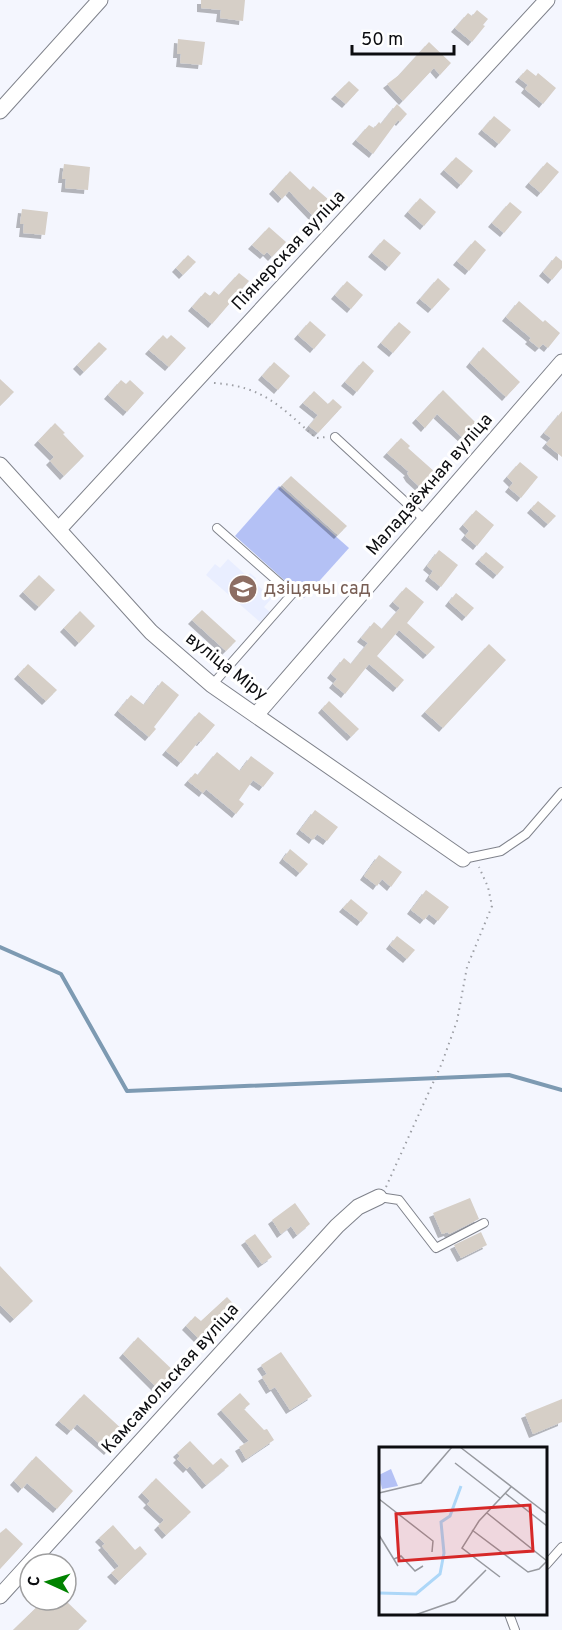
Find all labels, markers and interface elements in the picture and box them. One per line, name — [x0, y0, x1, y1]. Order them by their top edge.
scale bar — [352, 18, 454, 56]
text: 50 m — [361, 29, 403, 52]
street label: Піянерская вуліца — [227, 186, 351, 316]
street label: Маладзёжная вуліца — [362, 409, 498, 561]
school or university icon: дзіцячы сад — [227, 573, 259, 605]
place label: дзіцячы сад — [264, 578, 371, 601]
street label: вуліца Міру — [180, 628, 272, 706]
street label: Камсамольская вуліца — [97, 1299, 245, 1459]
inset map — [379, 1447, 547, 1615]
north arrow — [18, 1552, 78, 1612]
text: С — [25, 1575, 45, 1587]

